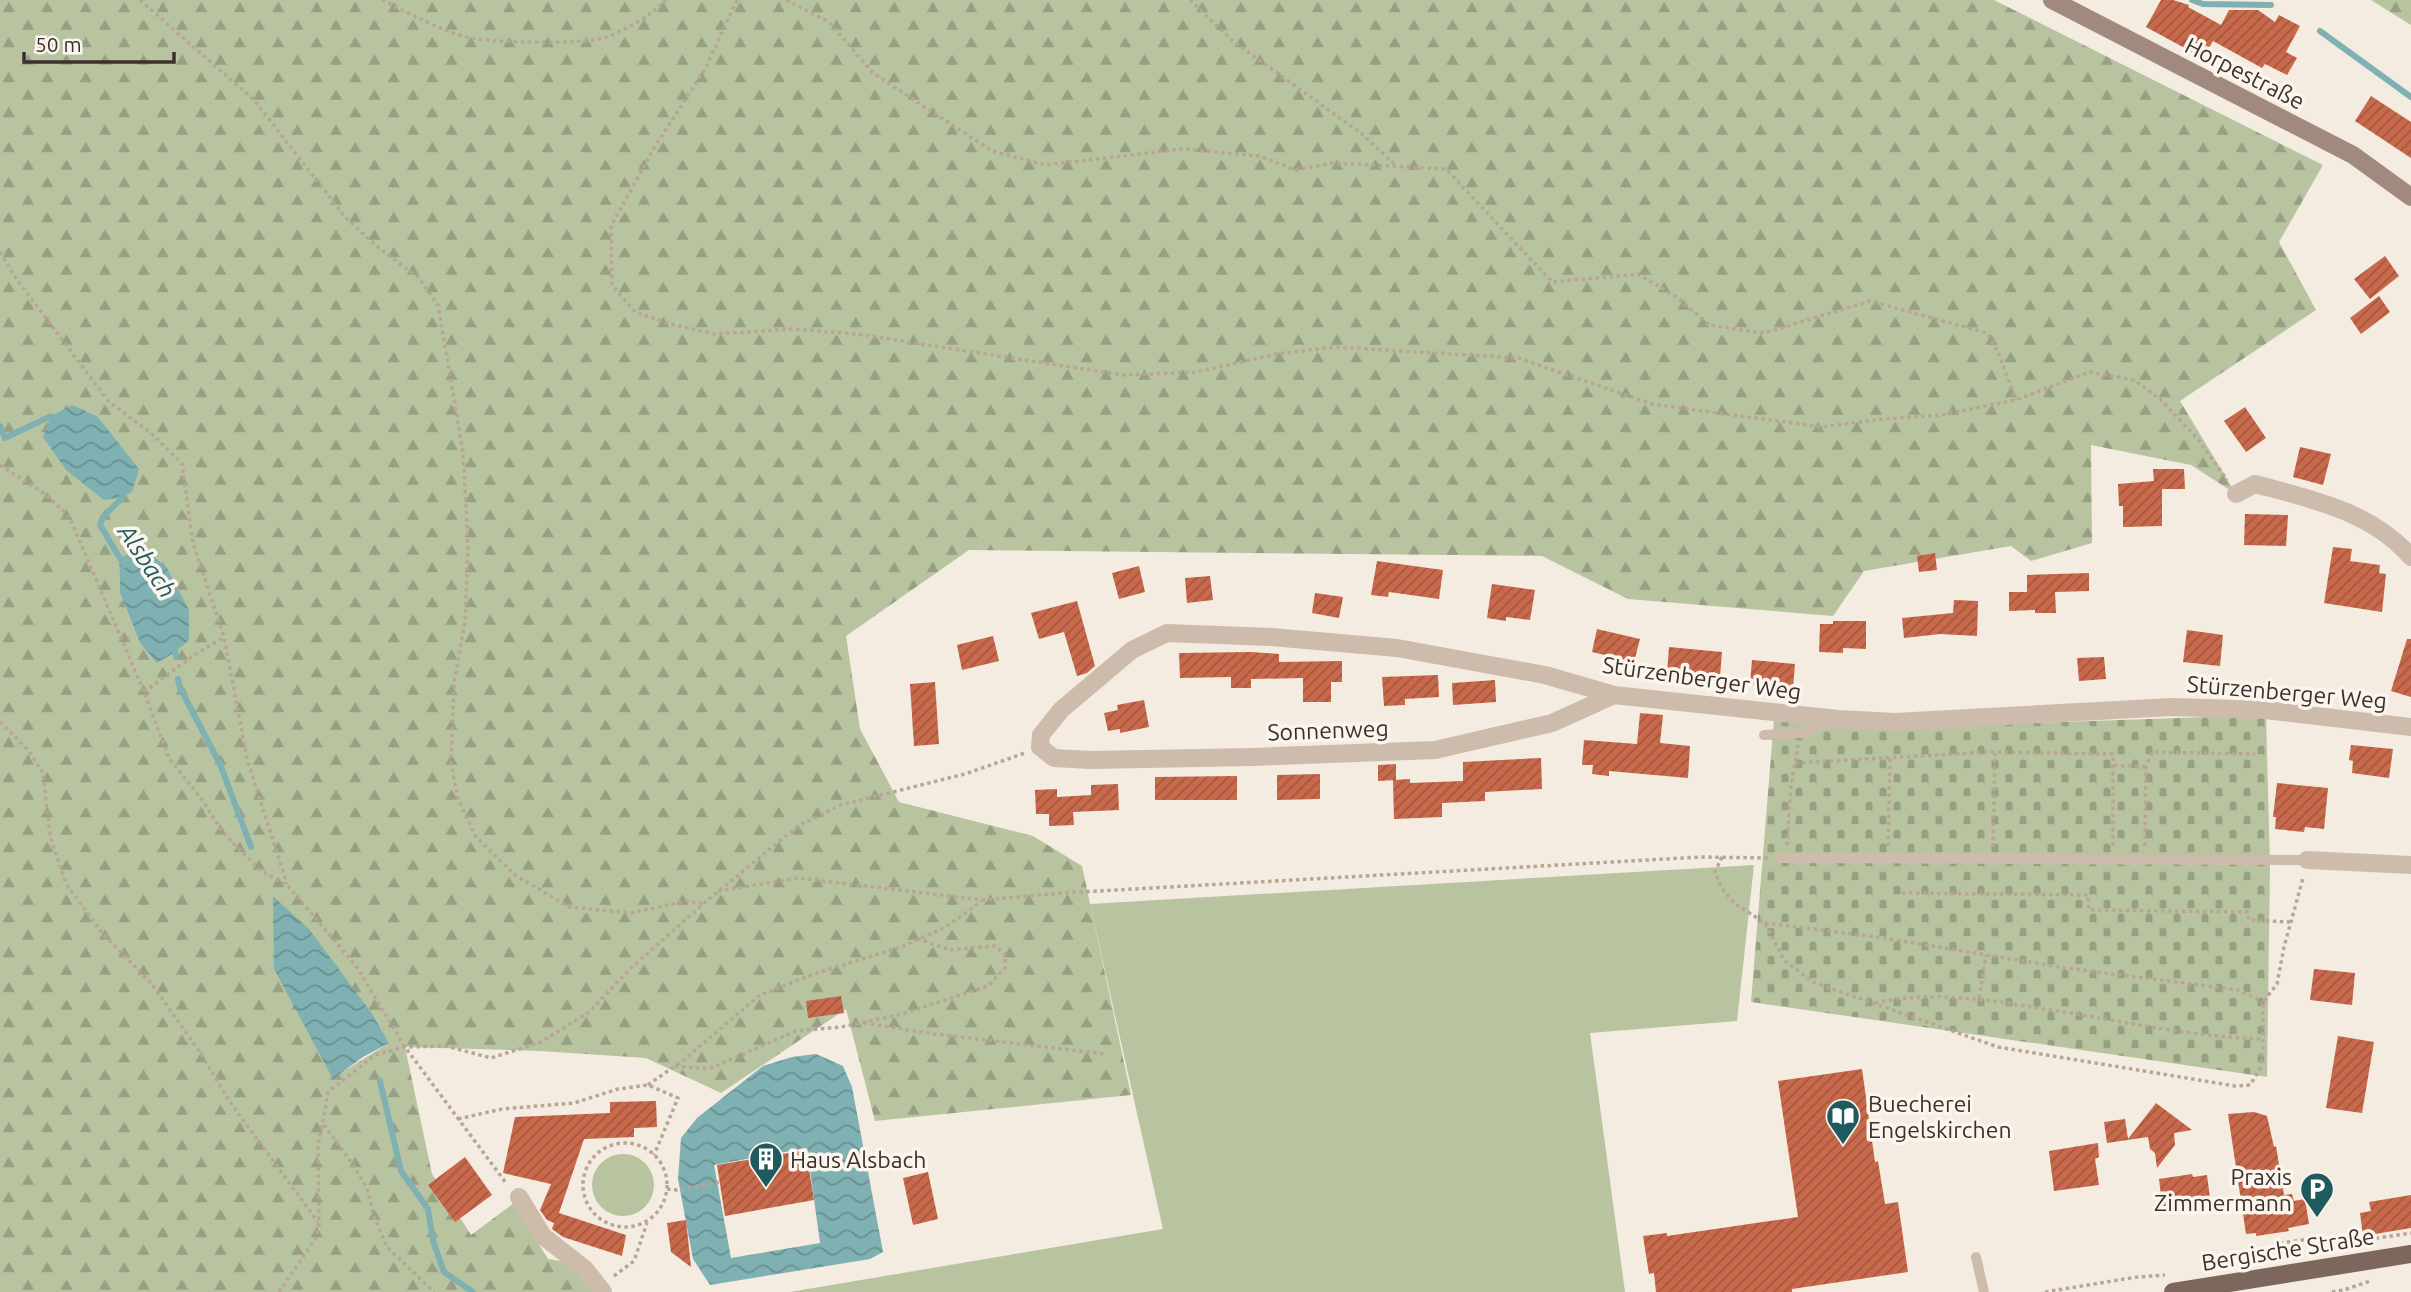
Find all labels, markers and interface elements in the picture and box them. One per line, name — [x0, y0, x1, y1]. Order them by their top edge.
scale bar — [24, 21, 175, 65]
text: 50 m — [35, 32, 82, 56]
street label: Horpestraße — [2181, 32, 2309, 114]
water label: Alsbach — [112, 518, 181, 603]
street label: Stürzenberger Weg — [1601, 652, 1803, 704]
street label: Stürzenberger Weg — [2186, 671, 2388, 713]
street label: Sonnenweg — [1267, 715, 1389, 745]
place label: Buecherei Engelskirchen — [1868, 1091, 2012, 1142]
library icon: Buecherei Engelskirchen — [1824, 1097, 1862, 1146]
building icon: Haus Alsbach — [747, 1140, 785, 1189]
place label: Haus Alsbach — [790, 1147, 926, 1172]
place label: Praxis Zimmermann — [2154, 1164, 2292, 1215]
parking icon: Praxis Zimmermann — [2298, 1170, 2336, 1219]
street label: Bergische Straße — [2200, 1223, 2376, 1275]

